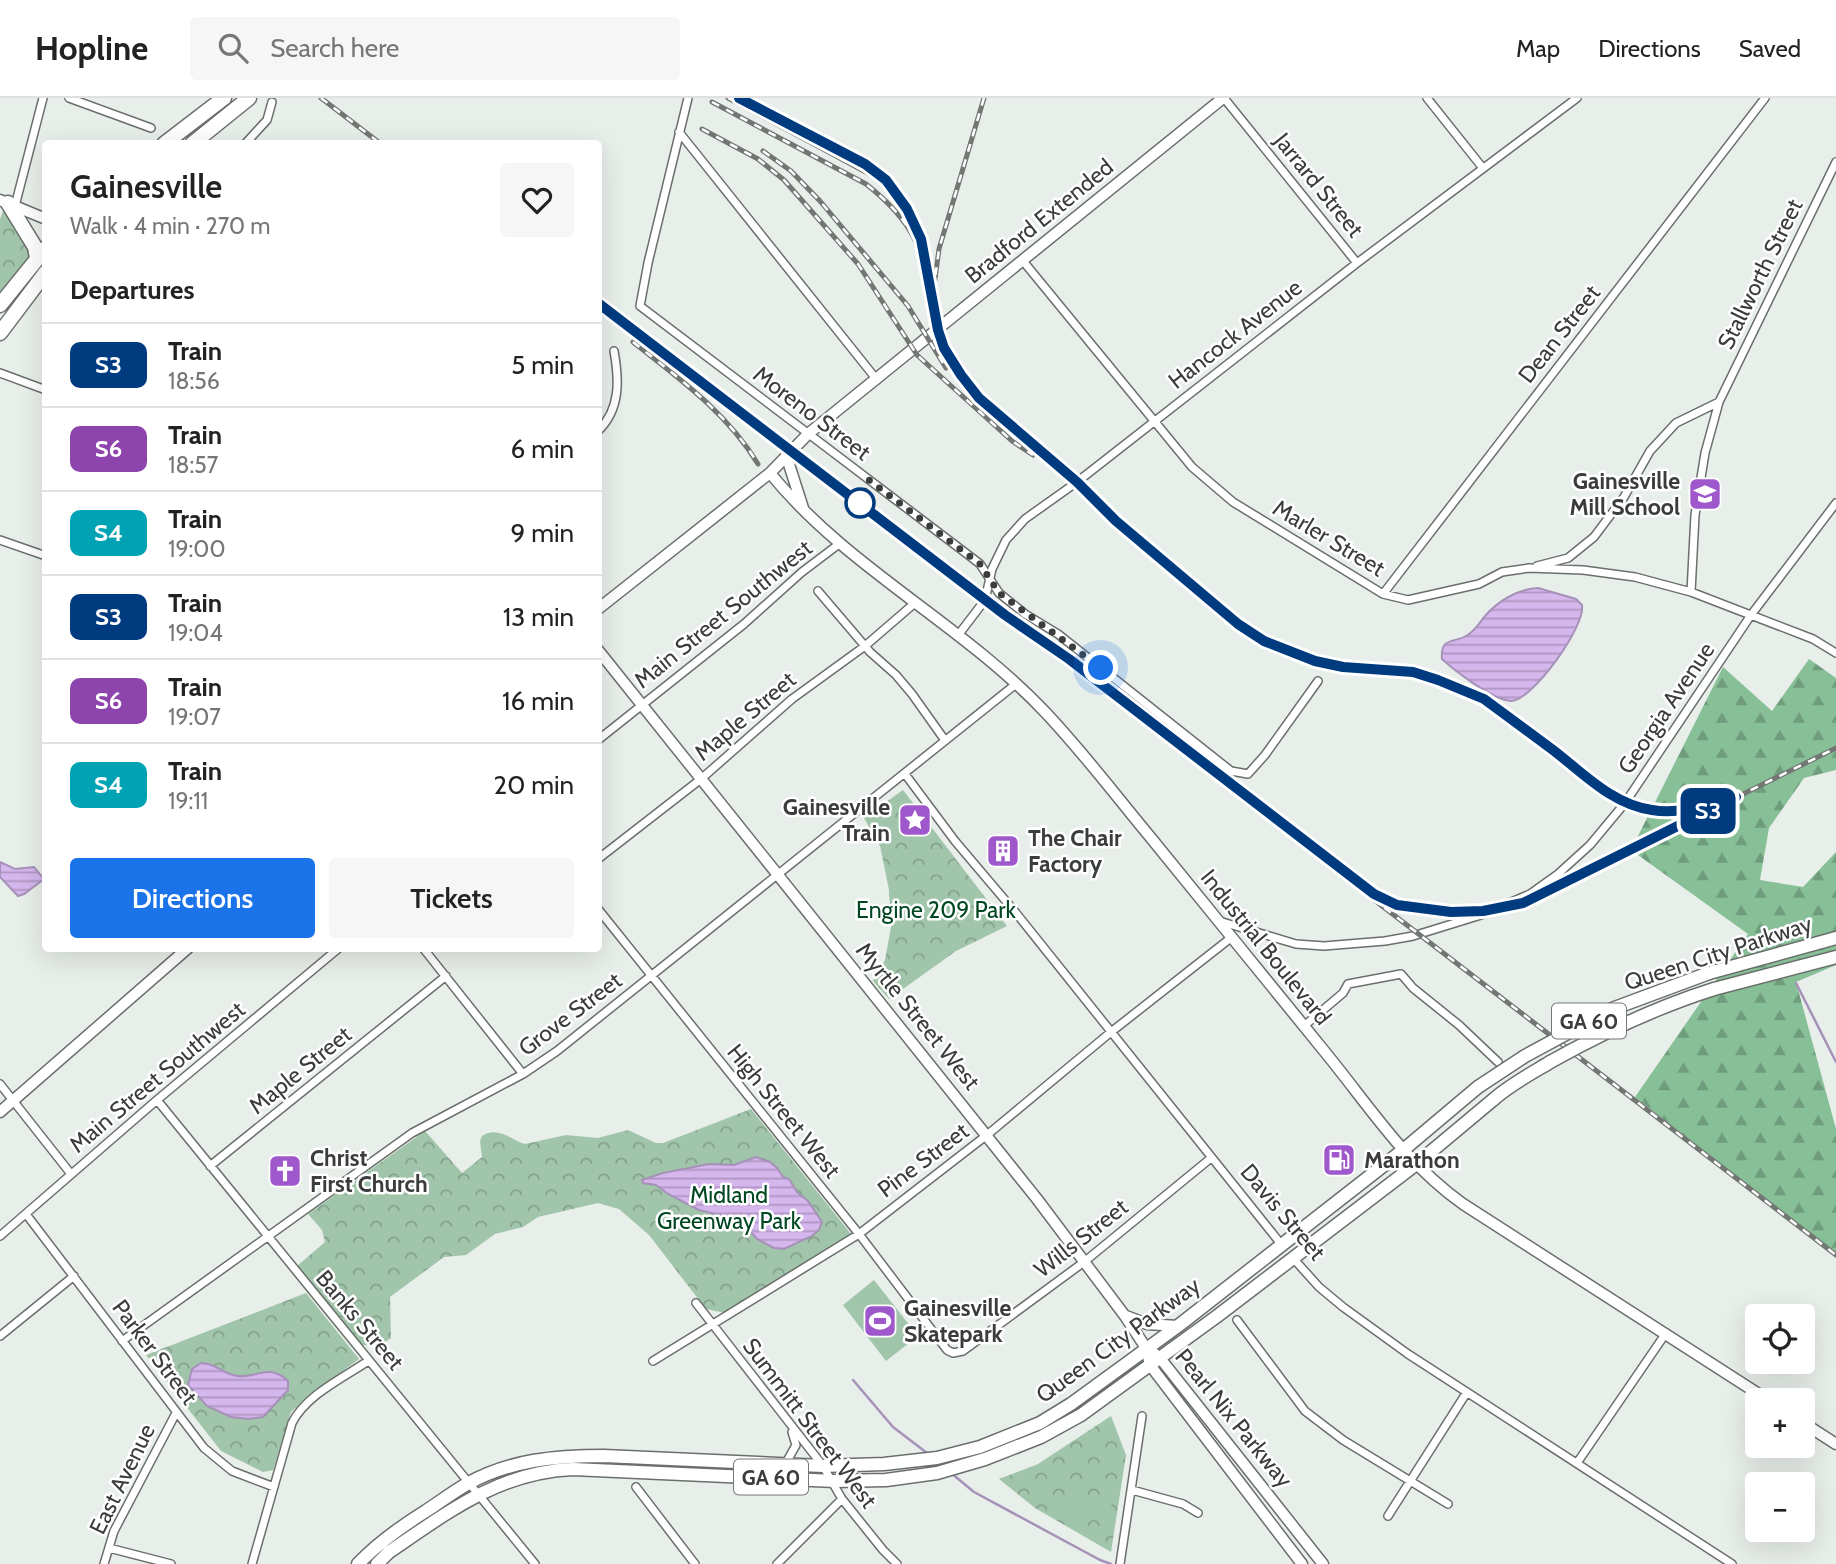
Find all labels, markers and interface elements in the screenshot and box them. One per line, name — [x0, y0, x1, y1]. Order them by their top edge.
search box — [190, 17, 680, 80]
text: Hopline — [35, 28, 148, 68]
icon: search — [214, 29, 252, 67]
text: Search here — [270, 32, 399, 64]
text: Map — [1516, 34, 1560, 63]
text: Directions — [1598, 34, 1701, 63]
text: Saved — [1739, 34, 1801, 63]
street label: Jarrard Street — [1268, 126, 1370, 243]
street label: Bradford Extended — [959, 153, 1119, 289]
button: heart — [500, 163, 574, 237]
text: Gainesville — [70, 166, 222, 206]
street label: Stallworth Street — [1712, 194, 1809, 354]
text: Walk · 4 min · 270 m — [70, 212, 270, 240]
street label: Hancock Avenue — [1163, 273, 1307, 395]
text: Departures — [70, 274, 194, 306]
street label: Dean Street — [1512, 279, 1606, 389]
text: Train — [168, 335, 222, 367]
text: 5 min — [511, 349, 574, 381]
text: S3 — [95, 350, 122, 379]
street label: Moreno Street — [748, 360, 876, 466]
text: 18:56 — [168, 367, 220, 395]
text: Train — [168, 419, 222, 451]
text: 6 min — [511, 433, 574, 465]
text: S6 — [95, 434, 122, 463]
text: 18:57 — [168, 451, 218, 479]
place label: Gainesville Mill School — [1570, 467, 1680, 521]
school or university icon: Gainesville Mill School — [1686, 475, 1724, 513]
unlabelled marker — [845, 488, 875, 518]
street label: Marler Street — [1268, 494, 1390, 582]
text: Train — [168, 503, 222, 535]
text: 9 min — [511, 517, 574, 549]
text: S4 — [94, 518, 123, 547]
street label: Main Street Southwest — [628, 534, 818, 694]
text: 19:00 — [168, 535, 225, 563]
text: Train — [168, 587, 222, 619]
text: 13 min — [503, 601, 574, 633]
text: S3 — [95, 602, 122, 631]
text: 19:04 — [168, 619, 223, 647]
street label: Georgia Avenue — [1612, 637, 1720, 779]
your location — [1083, 650, 1118, 685]
street label: Maple Street — [689, 665, 802, 767]
text: Train — [168, 671, 222, 703]
text: 16 min — [502, 685, 574, 717]
text: S6 — [95, 686, 122, 715]
text: 19:07 — [168, 703, 221, 731]
text: Train — [168, 755, 222, 787]
text: 20 min — [494, 769, 574, 801]
text: S4 — [94, 770, 123, 799]
text: 19:11 — [168, 787, 208, 815]
line badge: S3 — [1676, 788, 1740, 834]
place label: Gainesville Train — [783, 793, 890, 847]
text: S3 — [1695, 796, 1721, 825]
place icon: Gainesville Train — [896, 801, 934, 839]
place label: The Chair Factory — [1028, 824, 1122, 878]
building icon: The Chair Factory — [984, 832, 1022, 870]
button: Directions — [70, 858, 315, 938]
button: Tickets — [329, 858, 574, 938]
street label: Industrial Boulevard — [1195, 864, 1337, 1030]
park label: Engine 209 Park — [856, 896, 1017, 924]
street label: Queen City Parkway — [1621, 909, 1816, 997]
street label: Myrtle Street West — [850, 937, 986, 1095]
street label: Grove Street — [513, 966, 627, 1062]
street label: Main Street Southwest — [64, 995, 251, 1159]
road number: GA 60 — [1552, 1004, 1626, 1038]
street label: Maple Street — [243, 1020, 357, 1120]
street label: High Street West — [721, 1038, 847, 1184]
street label: Pine Street — [872, 1117, 974, 1203]
fuel station icon: Marathon — [1320, 1141, 1358, 1179]
place label: Christ First Church — [310, 1144, 428, 1198]
place label: Marathon — [1364, 1146, 1460, 1174]
church icon: Christ First Church — [266, 1152, 304, 1190]
street label: Davis Street — [1235, 1158, 1332, 1266]
park label: Midland Greenway Park — [657, 1181, 802, 1235]
street label: Wills Street — [1029, 1193, 1134, 1283]
street label: Banks Street — [310, 1264, 410, 1376]
street label: Queen City Parkway — [1031, 1271, 1206, 1409]
street label: Parker Street — [106, 1294, 204, 1410]
place label: Gainesville Skatepark — [904, 1294, 1011, 1348]
sports icon: Gainesville Skatepark — [861, 1302, 899, 1340]
map controls — [1745, 1304, 1815, 1542]
button: locate — [1745, 1304, 1815, 1374]
street label: Summitt Street West — [737, 1333, 883, 1514]
street label: Pearl Nix Parkway — [1169, 1343, 1299, 1493]
button: + — [1745, 1388, 1815, 1458]
street label: East Avenue — [83, 1419, 161, 1539]
road number: GA 60 — [734, 1460, 808, 1494]
button: − — [1745, 1472, 1815, 1542]

